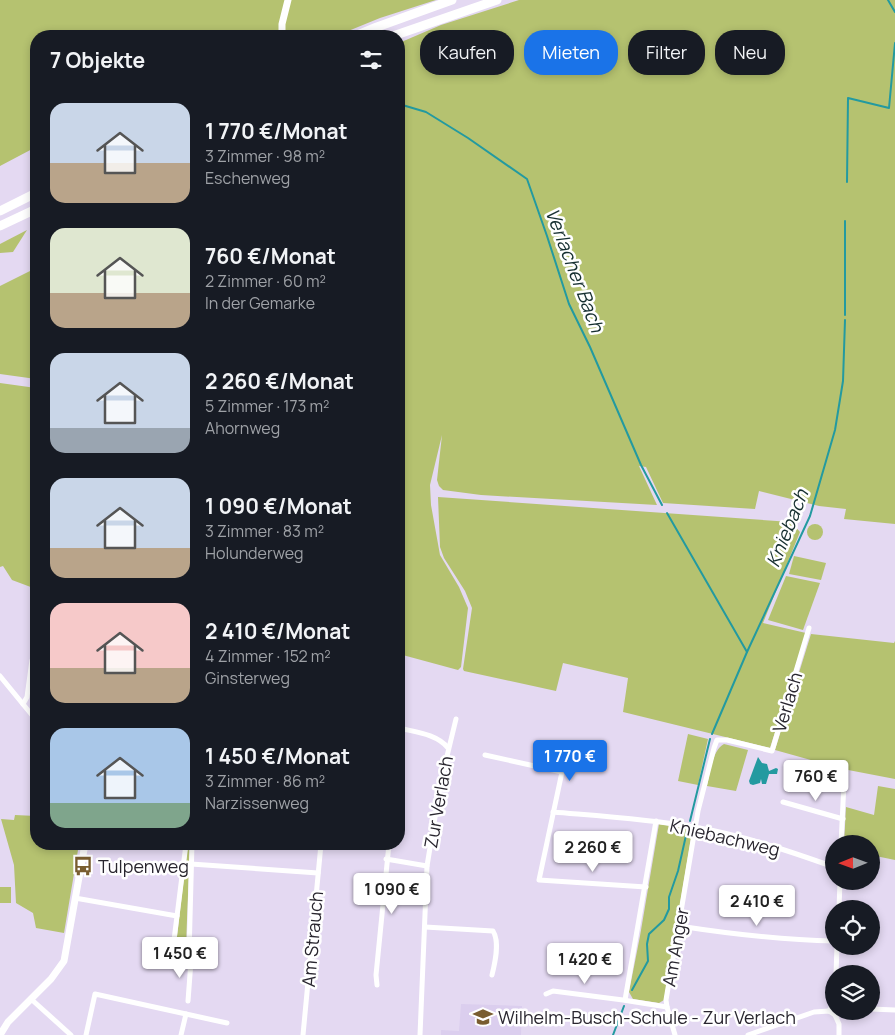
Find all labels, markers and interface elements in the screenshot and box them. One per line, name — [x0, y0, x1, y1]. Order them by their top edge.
chip: Kaufen — [420, 30, 514, 75]
chip: Mieten — [524, 30, 618, 75]
chip: Filter — [628, 30, 705, 75]
chip: Neu — [715, 30, 785, 75]
text: 7 Objekte — [50, 46, 145, 74]
icon: filters — [357, 46, 385, 74]
text: 1 770 €/Monat — [205, 117, 348, 145]
icon: home — [90, 123, 150, 183]
text: 3 Zimmer · 98 m² — [205, 145, 325, 167]
text: Eschenweg — [205, 167, 290, 189]
water label: Verlacher Bach — [539, 204, 611, 336]
text: 760 €/Monat — [205, 242, 336, 270]
icon: home — [90, 248, 150, 308]
text: 2 Zimmer · 60 m² — [205, 270, 326, 292]
text: In der Gemarke — [205, 292, 315, 314]
text: 2 260 €/Monat — [205, 367, 354, 395]
icon: home — [90, 373, 150, 433]
text: 5 Zimmer · 173 m² — [205, 395, 330, 417]
text: Ahornweg — [205, 417, 280, 439]
water label: Kniebach — [760, 485, 815, 571]
text: 1 090 €/Monat — [205, 492, 352, 520]
icon: home — [90, 498, 150, 558]
text: 3 Zimmer · 83 m² — [205, 520, 324, 542]
text: Holunderweg — [205, 542, 304, 564]
text: 2 410 €/Monat — [205, 617, 350, 645]
icon: home — [90, 623, 150, 683]
text: 4 Zimmer · 152 m² — [205, 645, 331, 667]
text: Ginsterweg — [205, 667, 290, 689]
street label: Verlach — [767, 669, 807, 735]
pin: 1 770 € — [524, 740, 616, 782]
text: 1 450 €/Monat — [205, 742, 350, 770]
text: 1 770 € — [544, 745, 596, 767]
icon: home — [90, 748, 150, 808]
street label: Zur Verlach — [418, 754, 458, 850]
pin: 760 € — [781, 760, 851, 802]
text: 760 € — [794, 765, 838, 787]
text: 3 Zimmer · 86 m² — [205, 770, 325, 792]
text: Narzissenweg — [205, 792, 309, 814]
street label: Kniebachweg — [668, 813, 782, 861]
pin: 2 260 € — [547, 830, 639, 873]
north arrow — [825, 835, 880, 890]
map controls — [825, 835, 880, 1020]
text: 2 260 € — [565, 836, 621, 858]
place label: Tulpenweg — [98, 854, 189, 878]
bus stop icon: Tulpenweg — [72, 855, 94, 877]
pin: 1 090 € — [346, 872, 438, 915]
text: 1 090 € — [364, 878, 420, 900]
pin: 2 410 € — [711, 884, 803, 927]
street label: Am Strauch — [296, 890, 328, 988]
text: 2 410 € — [730, 890, 784, 912]
button: locate — [825, 900, 880, 955]
street label: Am Anger — [656, 905, 694, 988]
pin: 1 450 € — [134, 936, 226, 979]
text: 1 450 € — [153, 942, 207, 964]
pin: 1 420 € — [539, 942, 631, 985]
text: 1 420 € — [558, 948, 612, 970]
button: layers — [825, 965, 880, 1020]
place label: Wilhelm-Busch-Schule - Zur Verlach — [498, 1005, 796, 1029]
school or university icon: Wilhelm-Busch-Schule - Zur Verlach — [472, 1006, 494, 1028]

